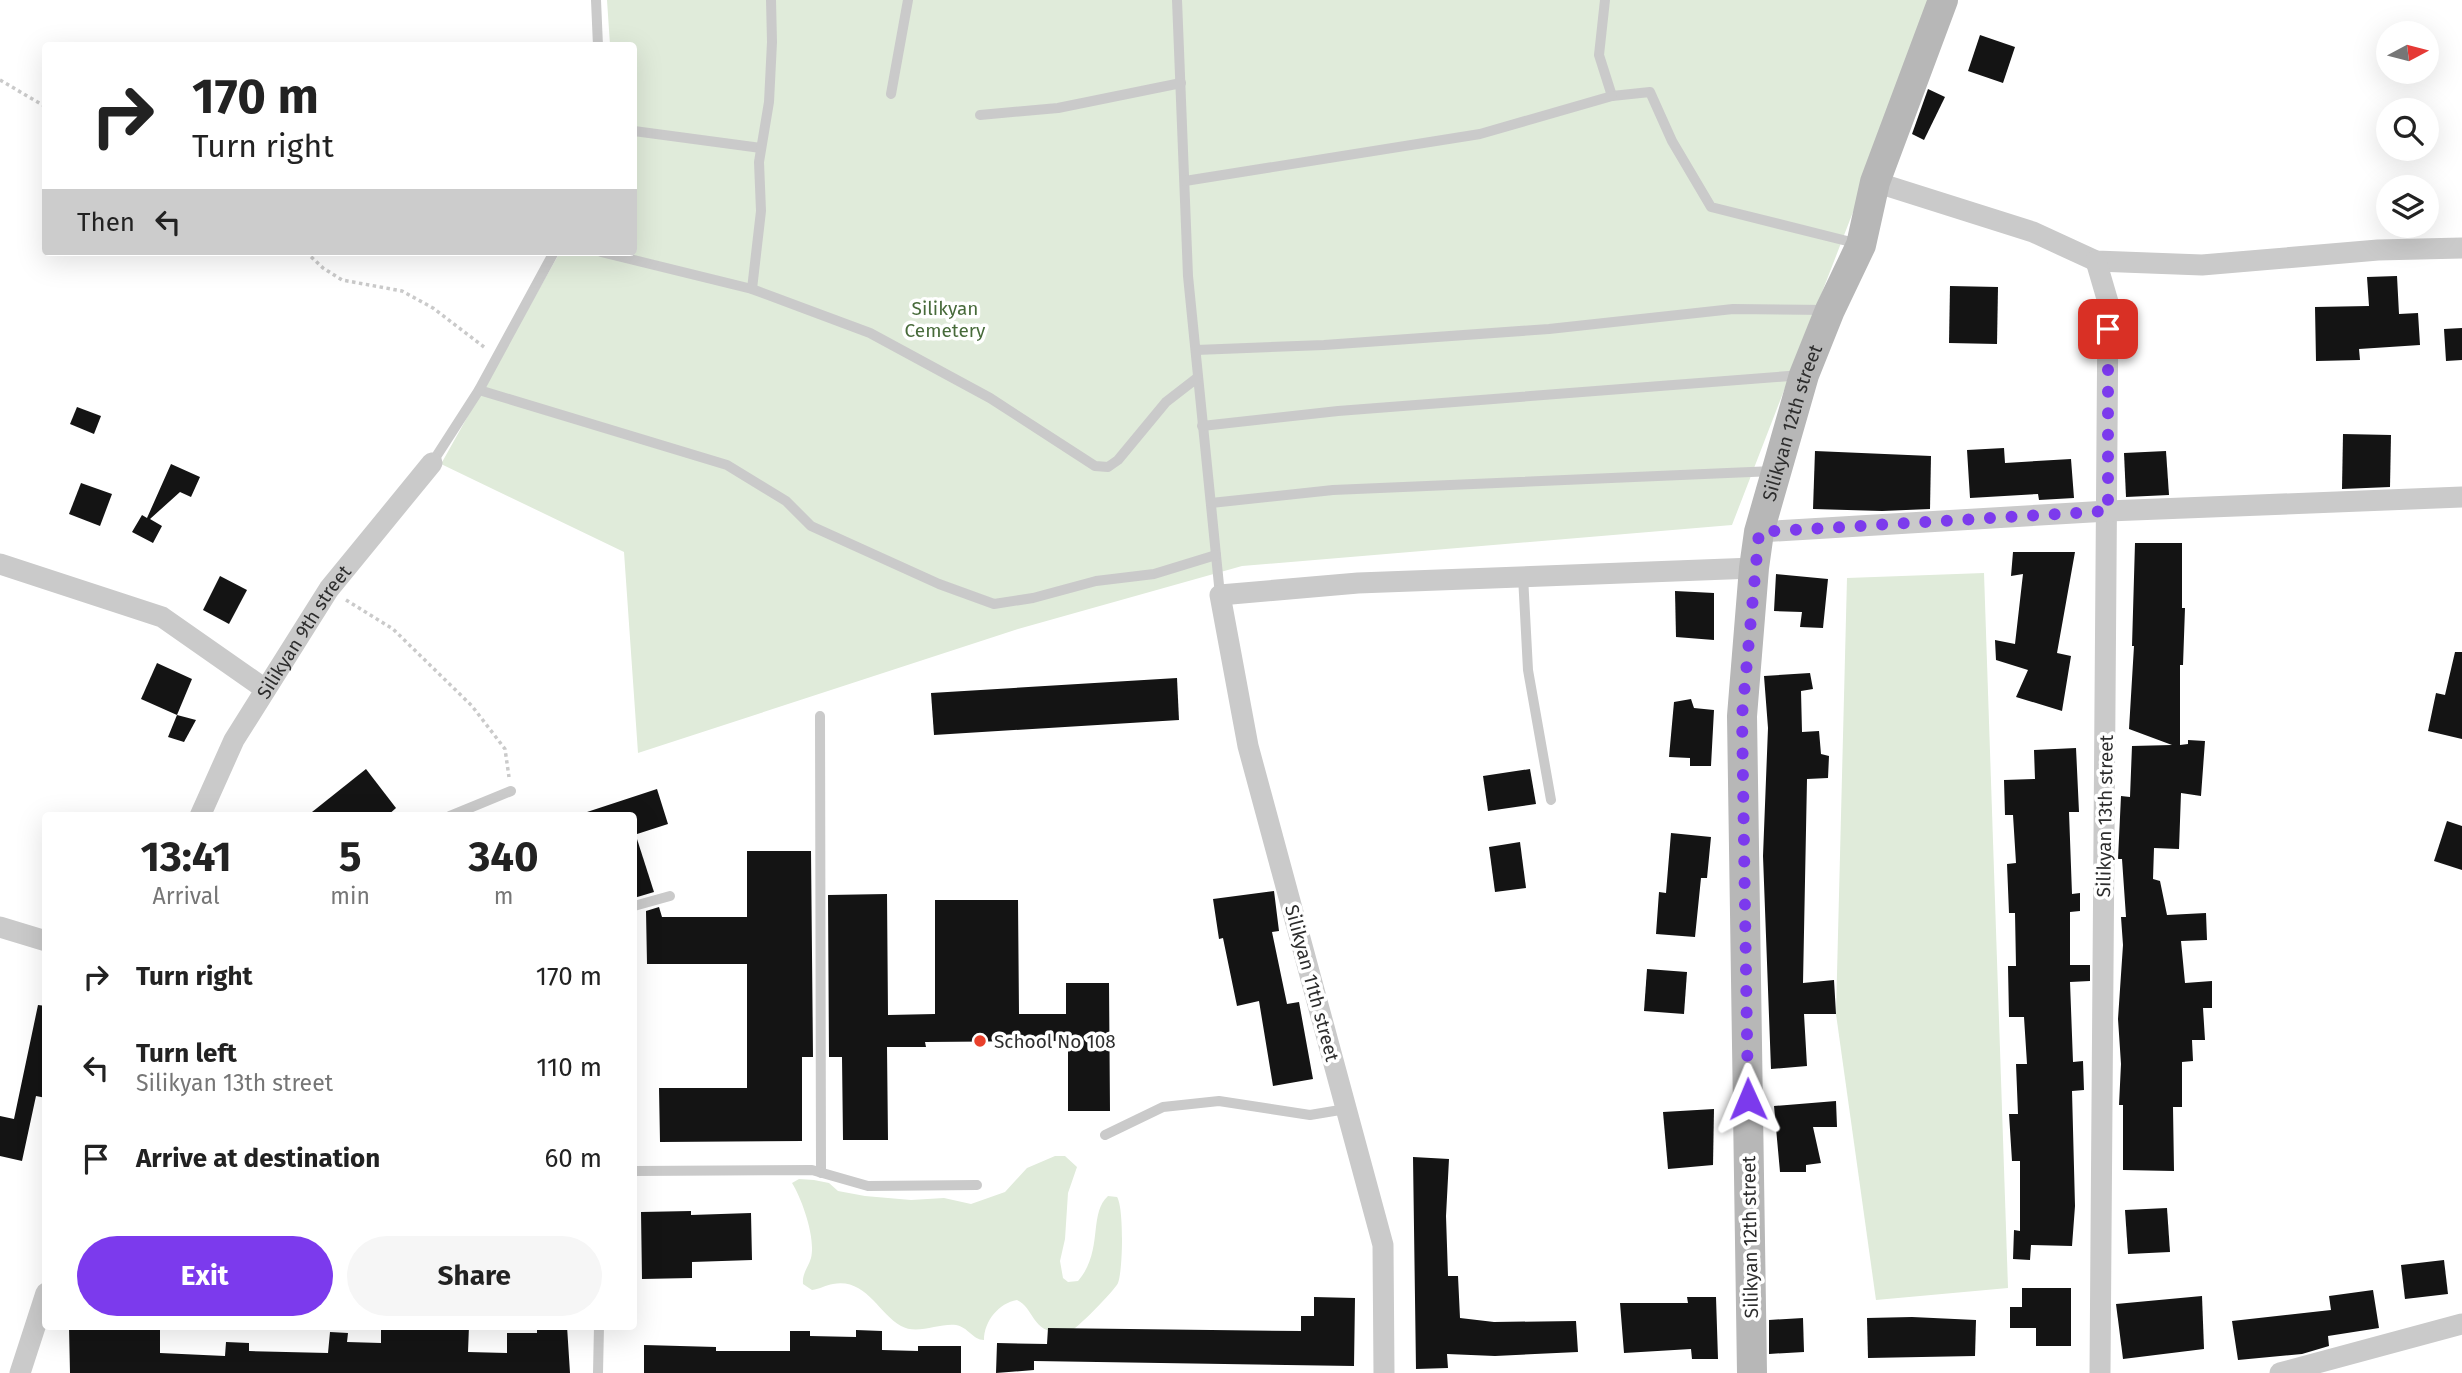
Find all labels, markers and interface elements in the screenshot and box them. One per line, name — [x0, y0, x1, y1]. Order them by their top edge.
north arrow — [2376, 21, 2440, 84]
map controls — [2376, 21, 2439, 238]
text: 170 m — [192, 67, 319, 126]
icon: right — [77, 70, 168, 161]
button: search — [2376, 98, 2439, 161]
text: Turn right — [192, 127, 334, 165]
button: layers — [2376, 175, 2439, 238]
icon: left — [149, 203, 187, 241]
text: Then — [77, 207, 135, 238]
park label: Silikyan Cemetery — [905, 297, 986, 342]
pin — [2078, 299, 2138, 359]
icon: arrive — [2089, 310, 2127, 348]
street label: Silikyan 12th street — [1757, 341, 1827, 504]
street label: Silikyan 9th street — [252, 560, 356, 703]
street label: Silikyan 13th street — [2092, 734, 2118, 898]
text: 13:41 — [140, 832, 232, 882]
text: 5 — [339, 832, 361, 882]
text: 340 — [468, 832, 539, 882]
text: Arrival — [152, 882, 220, 910]
text: min — [330, 882, 370, 910]
text: m — [494, 882, 513, 910]
street label: Silikyan 11th street — [1280, 902, 1344, 1064]
icon: right — [77, 958, 115, 996]
text: Turn right — [136, 961, 253, 992]
text: 170 m — [536, 961, 602, 992]
place label: School No 108 — [994, 1030, 1116, 1053]
marker: School No 108 — [972, 1033, 988, 1049]
text: Turn left — [136, 1038, 237, 1069]
icon: left — [77, 1049, 115, 1087]
text: 110 m — [536, 1052, 602, 1083]
position arrow — [1711, 1062, 1785, 1136]
text: Silikyan 13th street — [136, 1069, 333, 1097]
icon: arrive — [77, 1140, 115, 1178]
text: Arrive at destination — [136, 1143, 380, 1174]
text: 60 m — [544, 1143, 602, 1174]
street label: Silikyan 12th street — [1737, 1155, 1763, 1319]
button: Exit — [77, 1236, 333, 1316]
button: Share — [347, 1236, 602, 1316]

